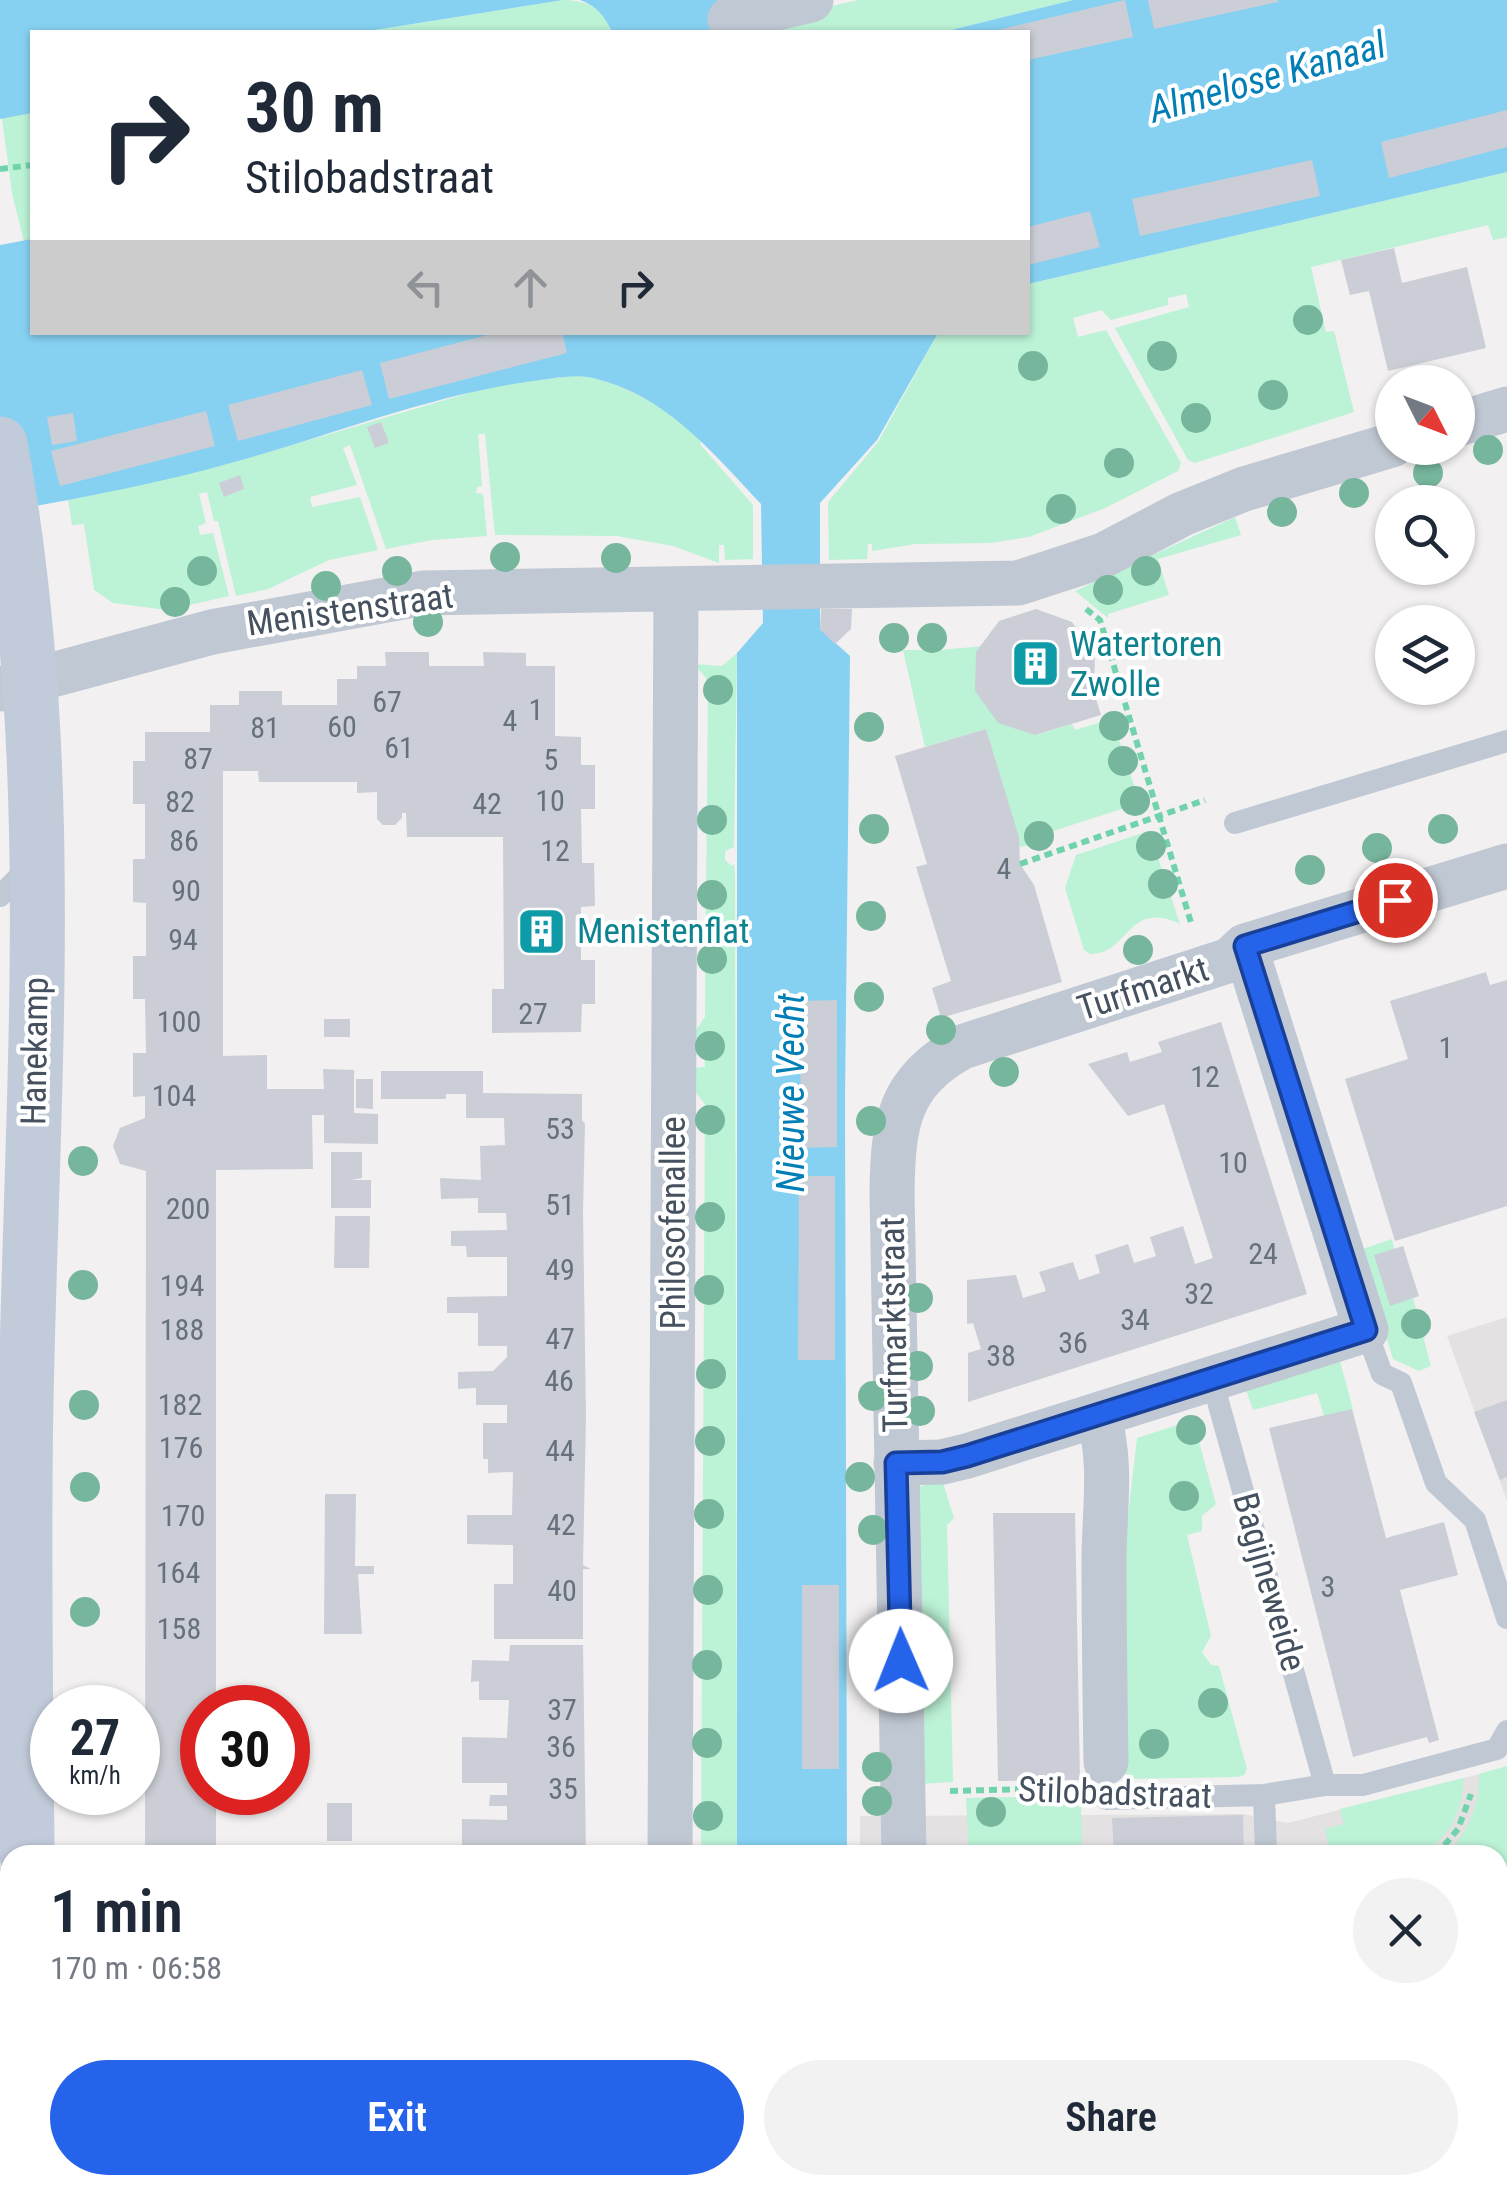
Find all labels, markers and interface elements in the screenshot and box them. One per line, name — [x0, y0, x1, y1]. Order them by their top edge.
water label: Almelose Kanaal — [1142, 22, 1391, 132]
text: 30 m — [245, 67, 384, 149]
icon: right — [80, 70, 210, 200]
text: Stilobadstraat — [245, 151, 494, 204]
icon: left — [398, 260, 453, 315]
icon: ahead — [503, 260, 558, 315]
icon: right — [608, 260, 663, 315]
north arrow — [1375, 365, 1475, 465]
map controls — [1375, 365, 1475, 705]
button: search — [1375, 485, 1475, 585]
street label: Menistenstraat — [244, 575, 456, 645]
button: layers — [1375, 605, 1475, 705]
place label: Watertoren Zwolle — [1070, 624, 1222, 705]
building icon: Watertoren Zwolle — [1009, 638, 1061, 690]
house number: 67 — [372, 684, 402, 719]
house number: 1 — [529, 692, 543, 727]
house number: 4 — [503, 703, 517, 738]
house number: 60 — [327, 709, 357, 744]
house number: 81 — [250, 710, 280, 745]
house number: 61 — [384, 730, 414, 765]
house number: 87 — [183, 741, 213, 776]
house number: 5 — [544, 742, 558, 777]
house number: 10 — [535, 783, 565, 818]
house number: 82 — [165, 784, 195, 819]
house number: 42 — [472, 786, 502, 821]
house number: 86 — [169, 823, 199, 858]
house number: 12 — [540, 833, 570, 868]
house number: 4 — [997, 851, 1011, 886]
pin — [1353, 858, 1438, 943]
house number: 90 — [171, 873, 201, 908]
icon: arrive — [1368, 873, 1423, 928]
building icon: Menistenflat — [516, 905, 568, 957]
place label: Menistenflat — [577, 911, 749, 952]
house number: 94 — [168, 922, 198, 957]
street label: Turfmarkt — [1072, 949, 1214, 1029]
street label: Hanekamp — [13, 977, 57, 1125]
water label: Nieuwe Vecht — [769, 992, 813, 1193]
house number: 27 — [518, 996, 548, 1031]
house number: 100 — [157, 1004, 201, 1039]
house number: 1 — [1439, 1030, 1453, 1065]
house number: 12 — [1190, 1059, 1220, 1094]
house number: 104 — [152, 1078, 196, 1113]
house number: 53 — [545, 1111, 575, 1146]
street label: Philosofenallee — [653, 1116, 694, 1330]
house number: 10 — [1218, 1145, 1248, 1180]
house number: 51 — [545, 1187, 575, 1222]
house number: 200 — [166, 1191, 210, 1226]
street label: Turfmarktstraat — [872, 1217, 916, 1433]
house number: 24 — [1248, 1236, 1278, 1271]
house number: 49 — [545, 1252, 575, 1287]
house number: 194 — [160, 1268, 204, 1303]
house number: 32 — [1184, 1276, 1214, 1311]
house number: 34 — [1120, 1302, 1150, 1337]
house number: 188 — [160, 1312, 204, 1347]
house number: 47 — [545, 1321, 575, 1356]
house number: 36 — [1058, 1325, 1088, 1360]
house number: 38 — [986, 1338, 1016, 1373]
house number: 46 — [544, 1363, 574, 1398]
house number: 182 — [158, 1387, 202, 1422]
house number: 176 — [159, 1430, 203, 1465]
house number: 44 — [545, 1433, 575, 1468]
street label: Bagijneweide — [1224, 1488, 1314, 1676]
house number: 170 — [161, 1498, 205, 1533]
house number: 42 — [546, 1507, 576, 1542]
house number: 164 — [156, 1555, 200, 1590]
house number: 3 — [1321, 1569, 1335, 1604]
house number: 40 — [547, 1573, 577, 1608]
position arrow — [849, 1609, 953, 1713]
house number: 158 — [157, 1611, 201, 1646]
speed limit sign: 30 — [180, 1685, 310, 1815]
house number: 37 — [547, 1692, 577, 1727]
text: 27 — [70, 1709, 120, 1767]
house number: 36 — [546, 1729, 576, 1764]
text: km/h — [69, 1761, 121, 1790]
street label: Stilobadstraat — [1017, 1769, 1213, 1817]
house number: 35 — [548, 1771, 578, 1806]
text: 1 min — [50, 1876, 183, 1947]
button: close — [1353, 1878, 1458, 1983]
text: 170 m · 06:58 — [50, 1949, 222, 1987]
button: Exit — [50, 2060, 744, 2175]
button: Share — [764, 2060, 1458, 2175]

